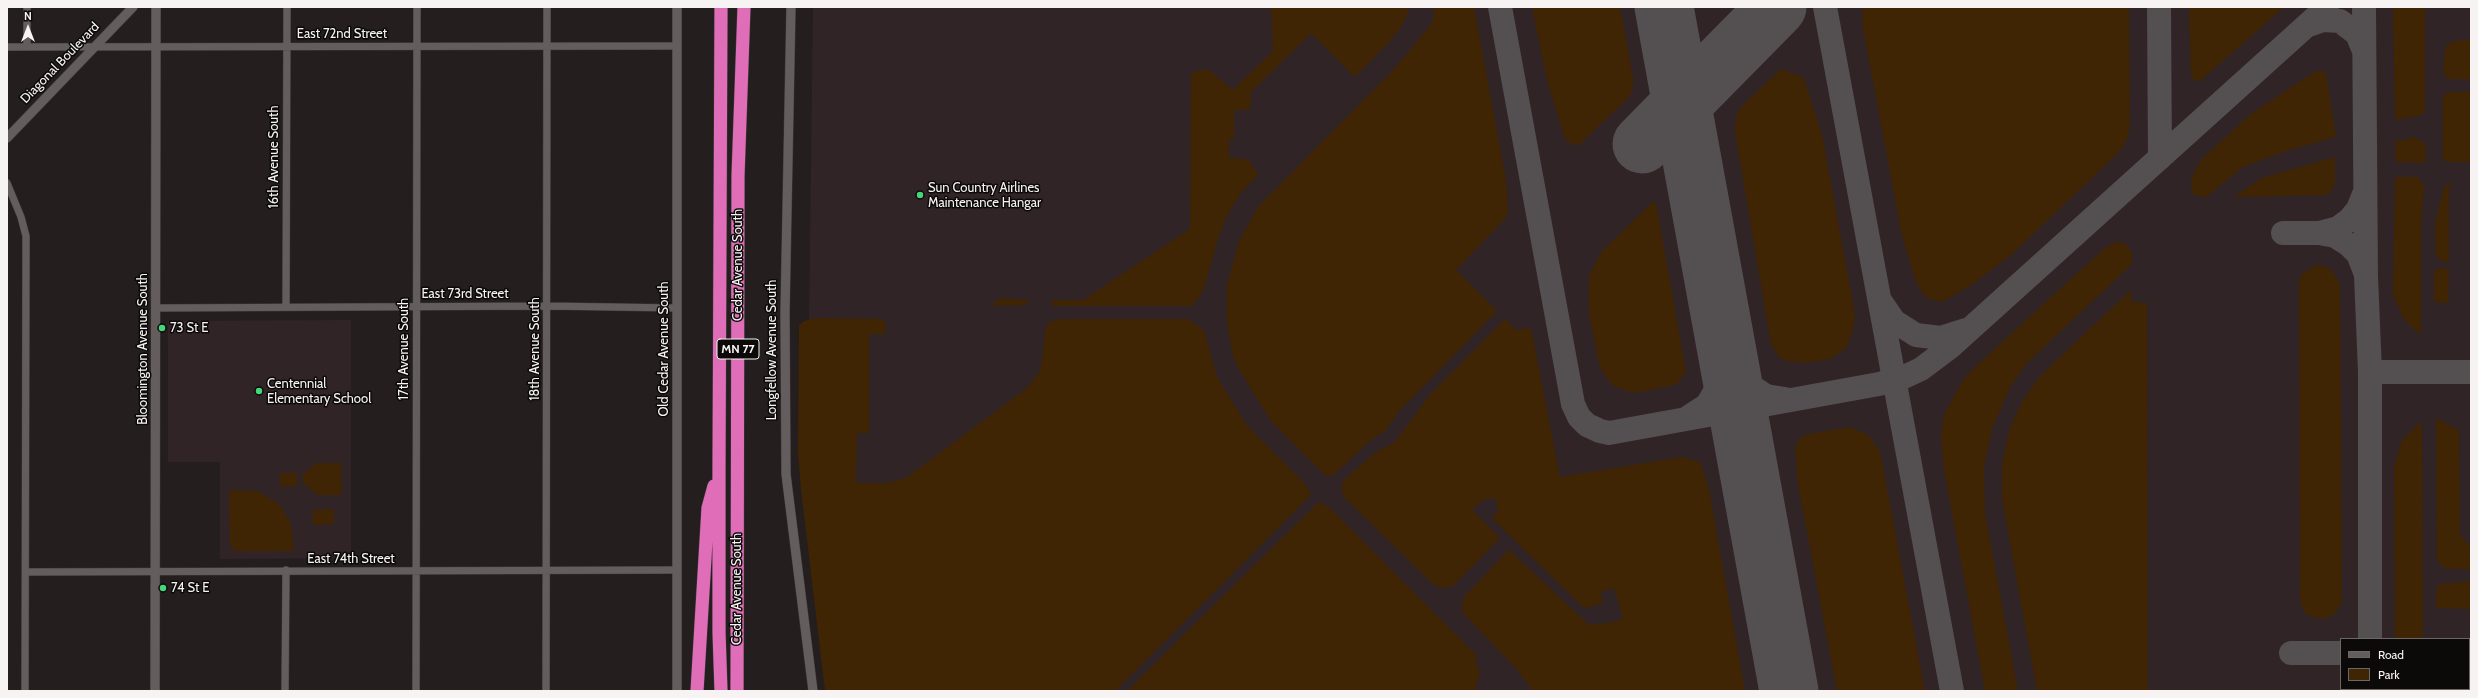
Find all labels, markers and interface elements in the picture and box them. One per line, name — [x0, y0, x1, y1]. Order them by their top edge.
north arrow — [8, 8, 48, 48]
text: N — [24, 9, 32, 23]
street label: Diagonal Boulevard — [17, 19, 103, 107]
street label: East 72nd Street — [297, 26, 387, 42]
street label: 16th Avenue South — [266, 105, 282, 209]
place label: Sun Country Airlines Maintenance Hangar — [928, 180, 1041, 211]
marker: Sun Country Airlines Maintenance Hangar — [915, 190, 925, 200]
street label: Cedar Avenue South — [730, 209, 746, 321]
street label: Bloomington Avenue South — [135, 273, 151, 425]
street label: Longfellow Avenue South — [764, 280, 780, 420]
street label: Old Cedar Avenue South — [656, 281, 672, 417]
street label: East 73rd Street — [421, 286, 509, 302]
street label: 18th Avenue South — [527, 297, 543, 401]
street label: 17th Avenue South — [396, 298, 412, 400]
place label: 73 St E — [170, 320, 208, 336]
marker: 73 St E — [157, 323, 167, 333]
road number: MN 77 — [717, 339, 759, 359]
place label: Centennial Elementary School — [267, 376, 371, 407]
marker: Centennial Elementary School — [254, 386, 264, 396]
street label: Cedar Avenue South — [729, 533, 745, 645]
street label: East 74th Street — [307, 551, 395, 567]
place label: 74 St E — [171, 580, 209, 596]
marker: 74 St E — [158, 583, 168, 593]
legend — [2340, 638, 2470, 690]
text: Road — [2378, 647, 2404, 662]
text: Park — [2378, 667, 2400, 682]

